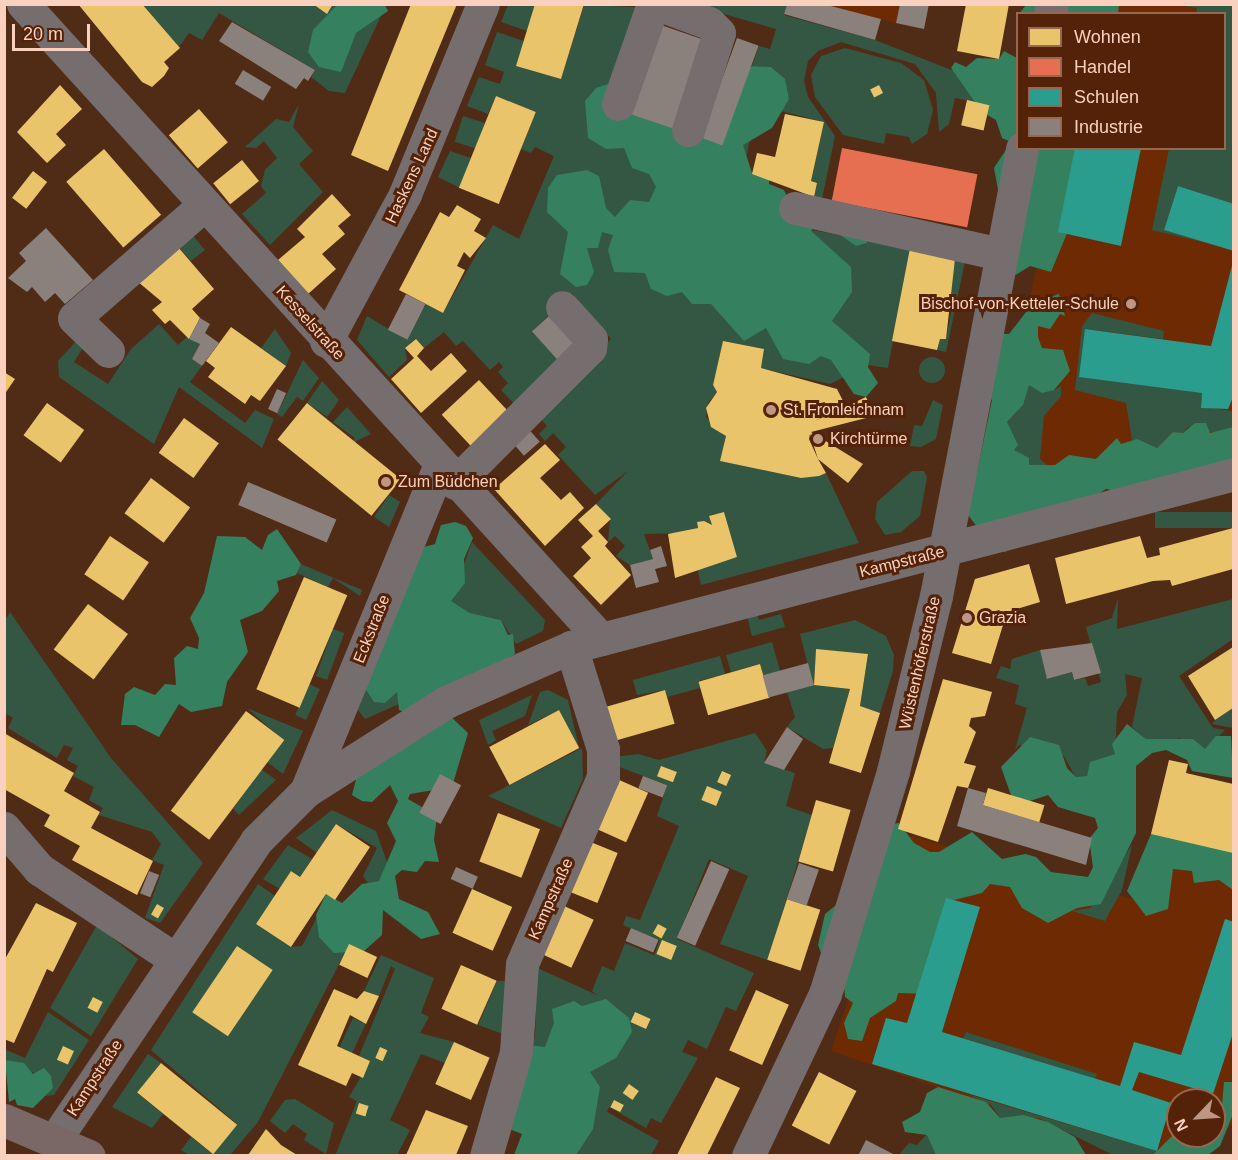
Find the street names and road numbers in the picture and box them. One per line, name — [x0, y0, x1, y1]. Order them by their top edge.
street label: Haskens Land — [382, 126, 442, 226]
street label: Kesselstraße — [272, 282, 348, 364]
street label: Kampstraße — [857, 542, 947, 582]
street label: Eckstraße — [350, 592, 394, 666]
street label: Wüstenhöferstraße — [895, 595, 945, 731]
street label: Kampstraße — [525, 855, 577, 943]
street label: Kampstraße — [63, 1036, 127, 1120]

